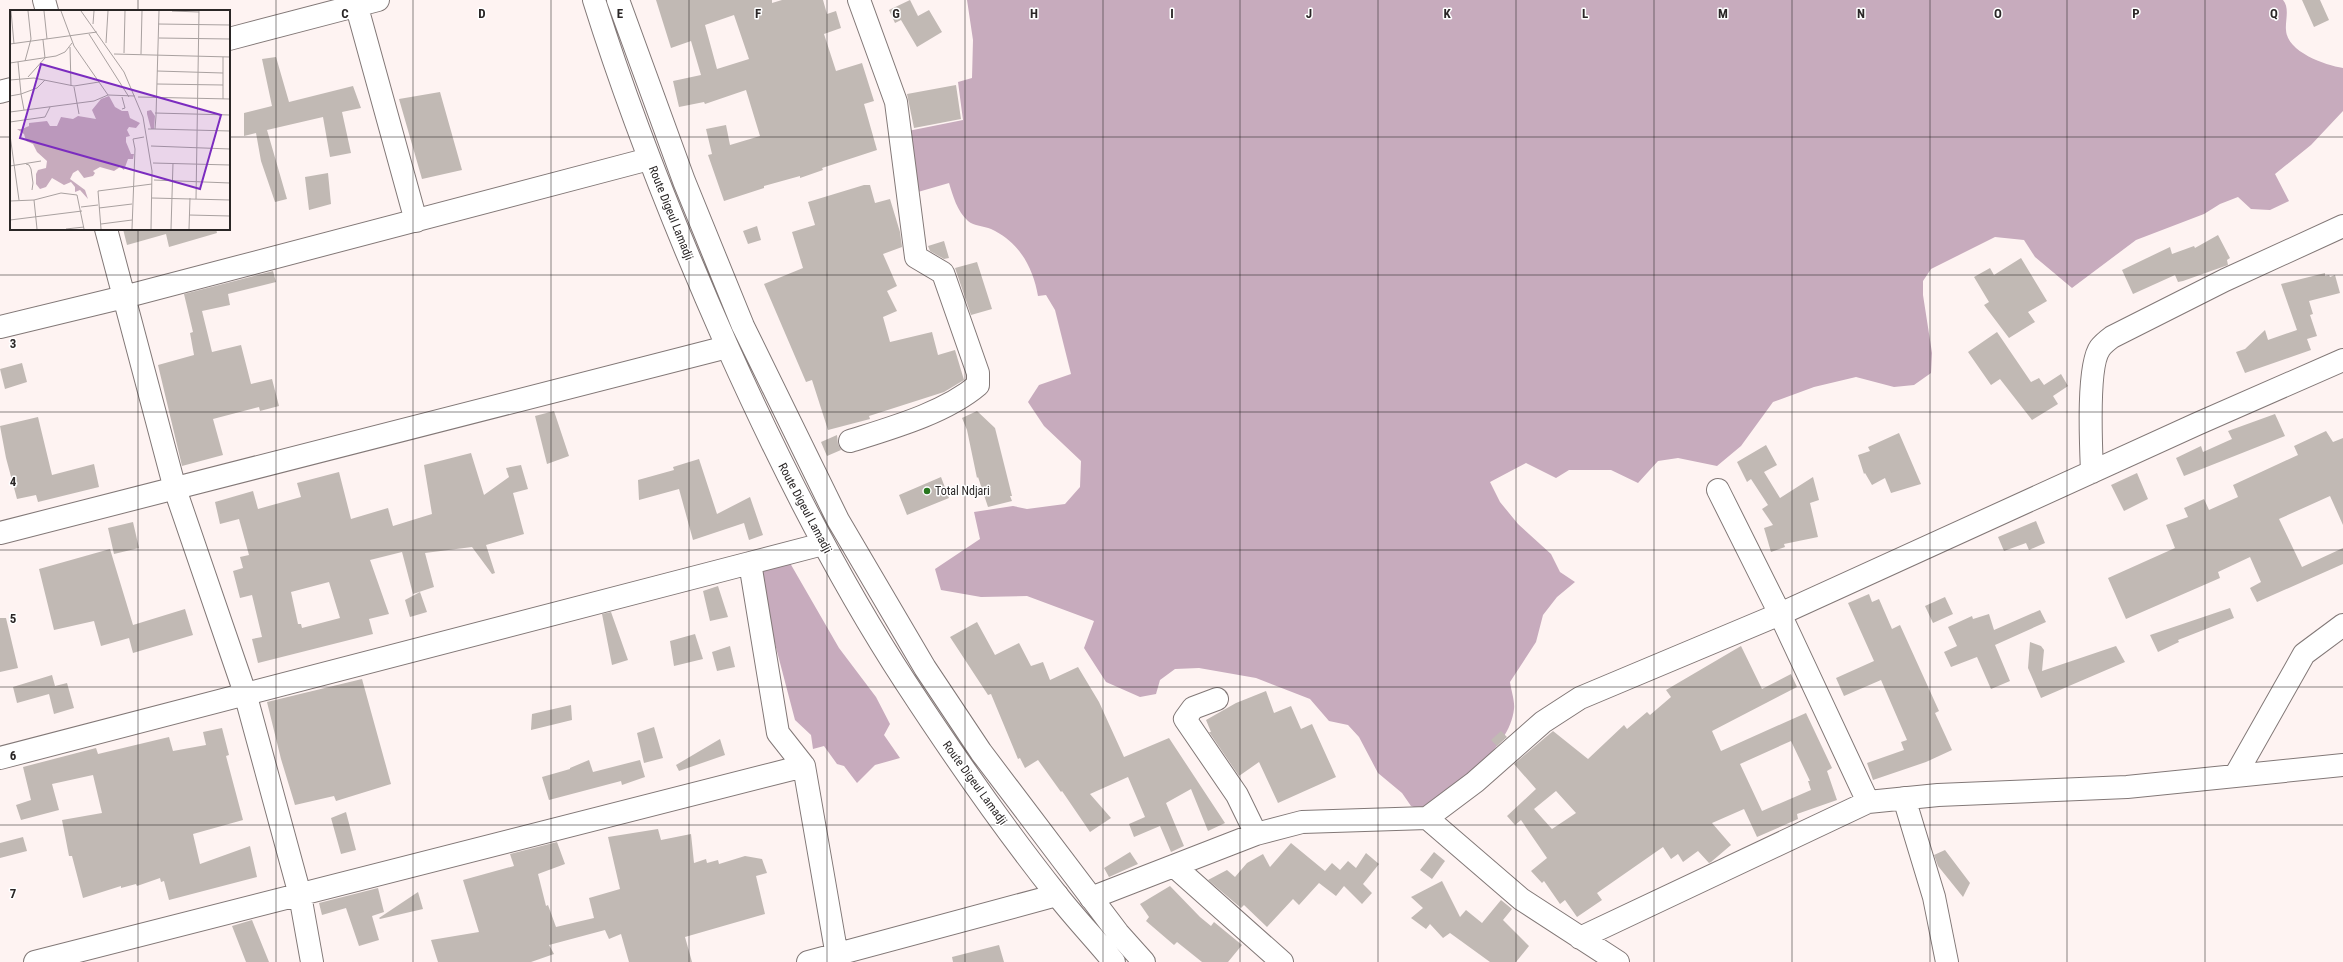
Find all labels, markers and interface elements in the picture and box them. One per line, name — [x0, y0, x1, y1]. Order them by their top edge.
text: C — [341, 6, 349, 21]
text: D — [478, 6, 486, 21]
text: E — [617, 6, 624, 21]
text: F — [755, 6, 761, 21]
text: G — [892, 6, 900, 21]
text: H — [1030, 6, 1038, 21]
text: I — [1170, 6, 1174, 21]
text: J — [1306, 6, 1312, 21]
text: K — [1443, 6, 1451, 21]
text: L — [1582, 6, 1588, 21]
text: M — [1718, 6, 1728, 21]
text: N — [1857, 6, 1865, 21]
text: O — [1994, 6, 2002, 21]
text: P — [2132, 6, 2140, 21]
text: Q — [2270, 6, 2278, 21]
inset map — [10, 10, 230, 230]
street label: Route Digeul Lamadji — [646, 164, 696, 262]
text: 3 — [10, 336, 16, 351]
street label: Route Digeul Lamadji — [775, 460, 835, 556]
text: 4 — [10, 474, 17, 489]
place label: Total Ndjari — [935, 484, 990, 498]
marker: Total Ndjari — [922, 486, 932, 496]
text: 5 — [10, 611, 17, 626]
street label: Route Digeul Lamadji — [940, 738, 1010, 828]
text: 6 — [10, 748, 17, 763]
text: 7 — [10, 886, 17, 901]

